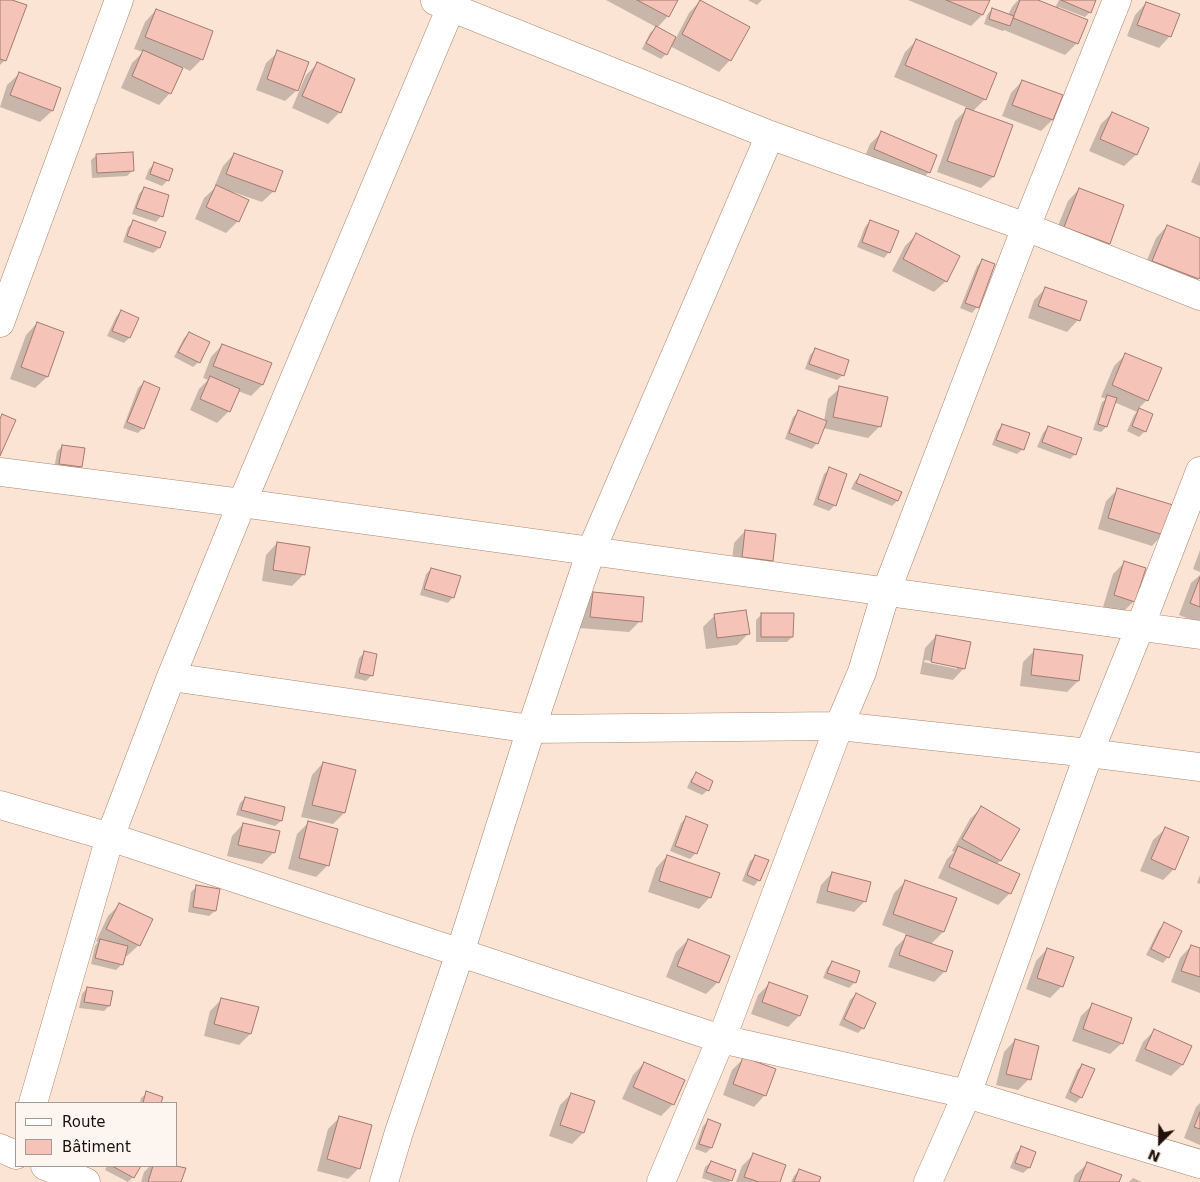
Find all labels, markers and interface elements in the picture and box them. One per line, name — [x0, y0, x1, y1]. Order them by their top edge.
legend — [15, 1102, 178, 1167]
text: Route — [62, 1113, 106, 1131]
north arrow — [1135, 1117, 1185, 1167]
text: Bâtiment — [62, 1138, 131, 1156]
text: N — [1146, 1146, 1163, 1165]

